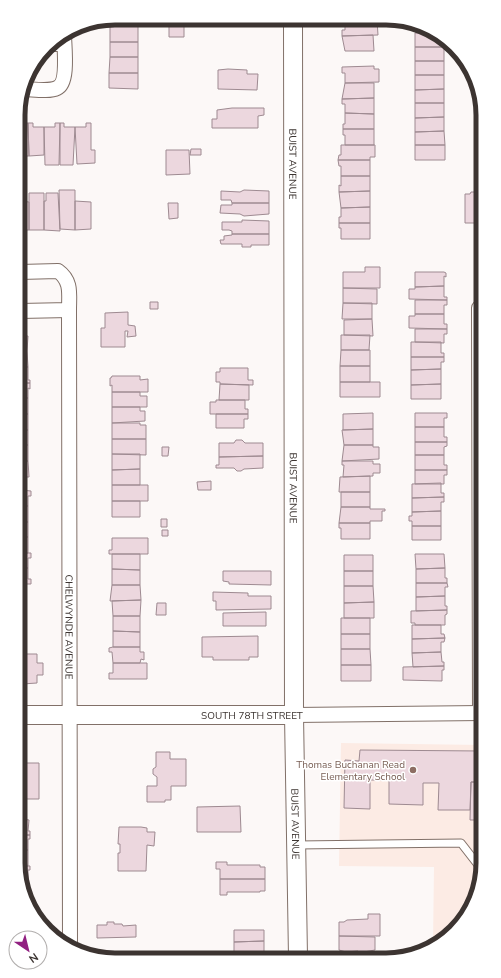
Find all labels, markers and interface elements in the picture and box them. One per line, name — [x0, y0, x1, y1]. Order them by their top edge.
street label: BUIST AVENUE — [285, 128, 299, 200]
street label: BUIST AVENUE — [286, 452, 300, 524]
street label: CHELWYNDE AVENUE — [61, 574, 76, 680]
street label: SOUTH 78TH STREET — [201, 709, 303, 723]
place label: Thomas Buchanan Read Elementary School — [296, 758, 405, 784]
marker: Thomas Buchanan Read Elementary School — [408, 765, 418, 775]
street label: BUIST AVENUE — [287, 788, 302, 860]
north arrow — [8, 930, 48, 970]
text: N — [26, 949, 41, 966]

